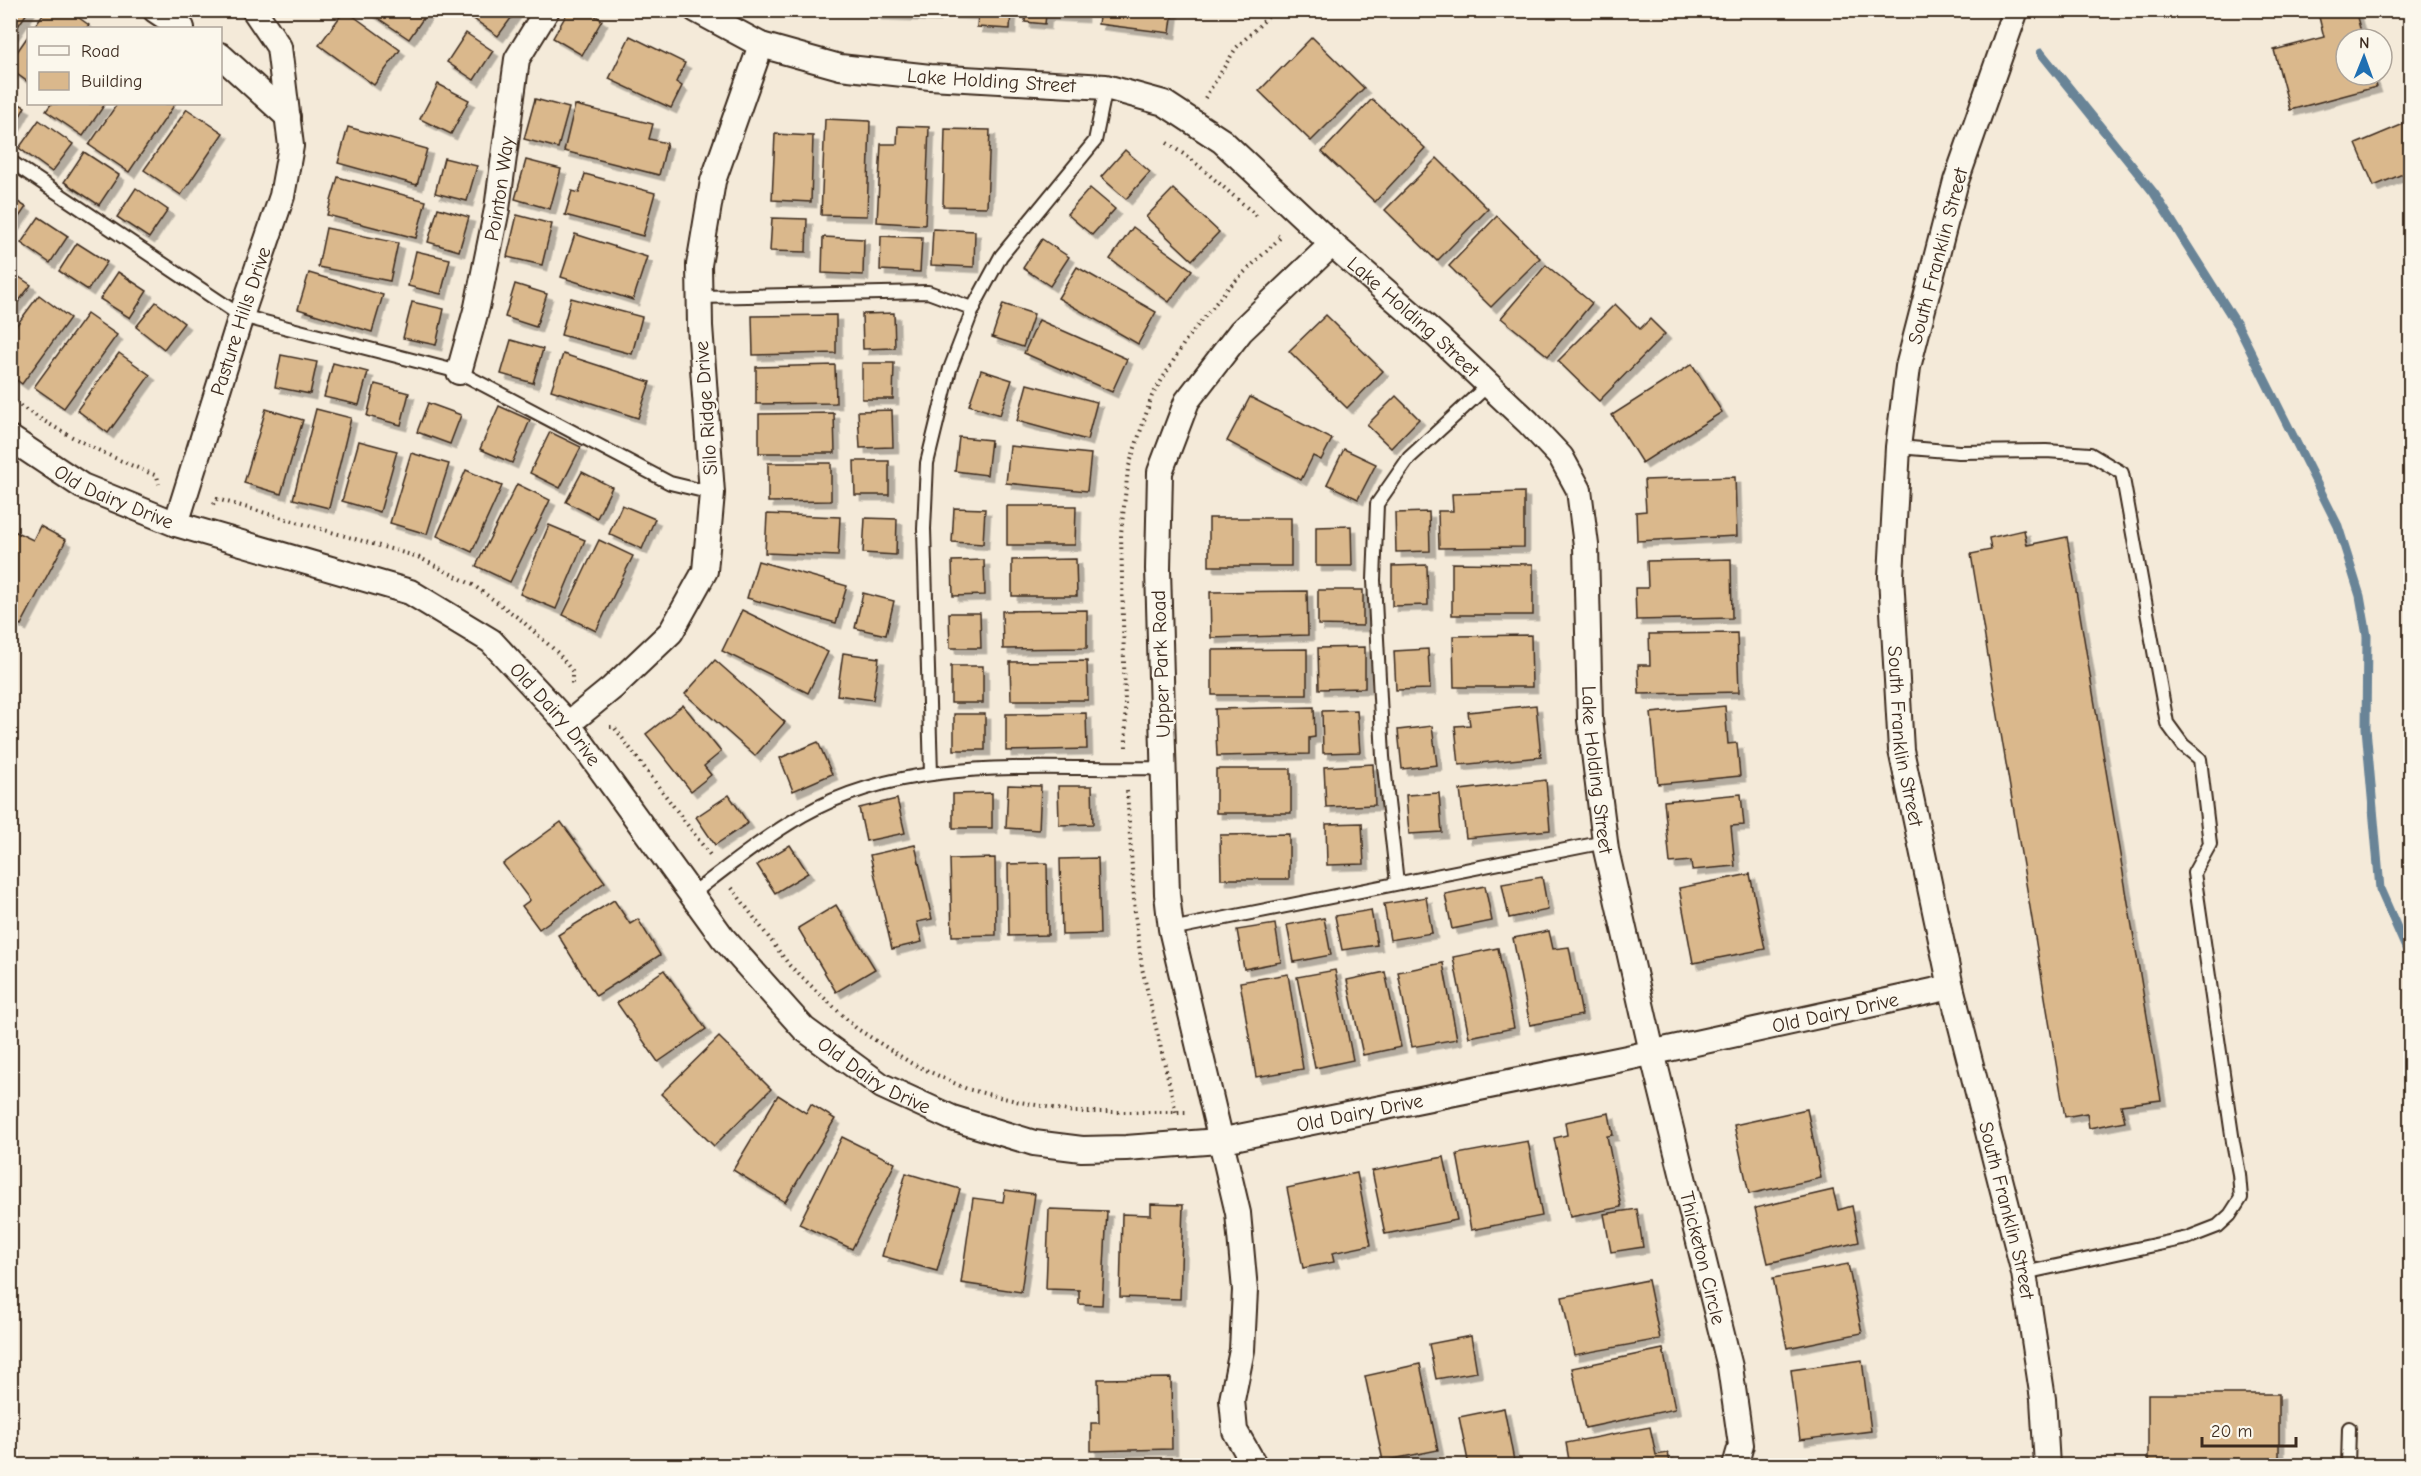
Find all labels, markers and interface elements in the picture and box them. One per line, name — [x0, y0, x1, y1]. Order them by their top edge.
legend — [27, 27, 222, 105]
north arrow — [2334, 27, 2394, 87]
text: N — [2359, 34, 2370, 52]
text: Road — [81, 41, 120, 62]
street label: Lake Holding Street — [906, 63, 1078, 97]
text: Building — [81, 71, 143, 92]
street label: Pointon Way — [479, 135, 518, 243]
street label: South Franklin Street — [1903, 164, 1973, 347]
street label: Pasture Hills Drive — [205, 244, 275, 398]
street label: Lake Holding Street — [1343, 252, 1485, 382]
street label: Silo Ridge Drive — [690, 340, 722, 476]
street label: Old Dairy Drive — [50, 459, 177, 533]
street label: Upper Park Road — [1147, 590, 1175, 738]
street label: South Franklin Street — [1884, 645, 1929, 830]
street label: Old Dairy Drive — [505, 658, 606, 770]
street label: Lake Holding Street — [1578, 685, 1618, 857]
street label: Old Dairy Drive — [1770, 987, 1901, 1037]
street label: Old Dairy Drive — [813, 1032, 934, 1118]
street label: Old Dairy Drive — [1294, 1088, 1425, 1136]
street label: South Franklin Street — [1974, 1119, 2039, 1302]
street label: Thicketon Circle — [1675, 1189, 1731, 1327]
scale bar — [2202, 1410, 2296, 1448]
text: 20 m — [2211, 1421, 2252, 1442]

